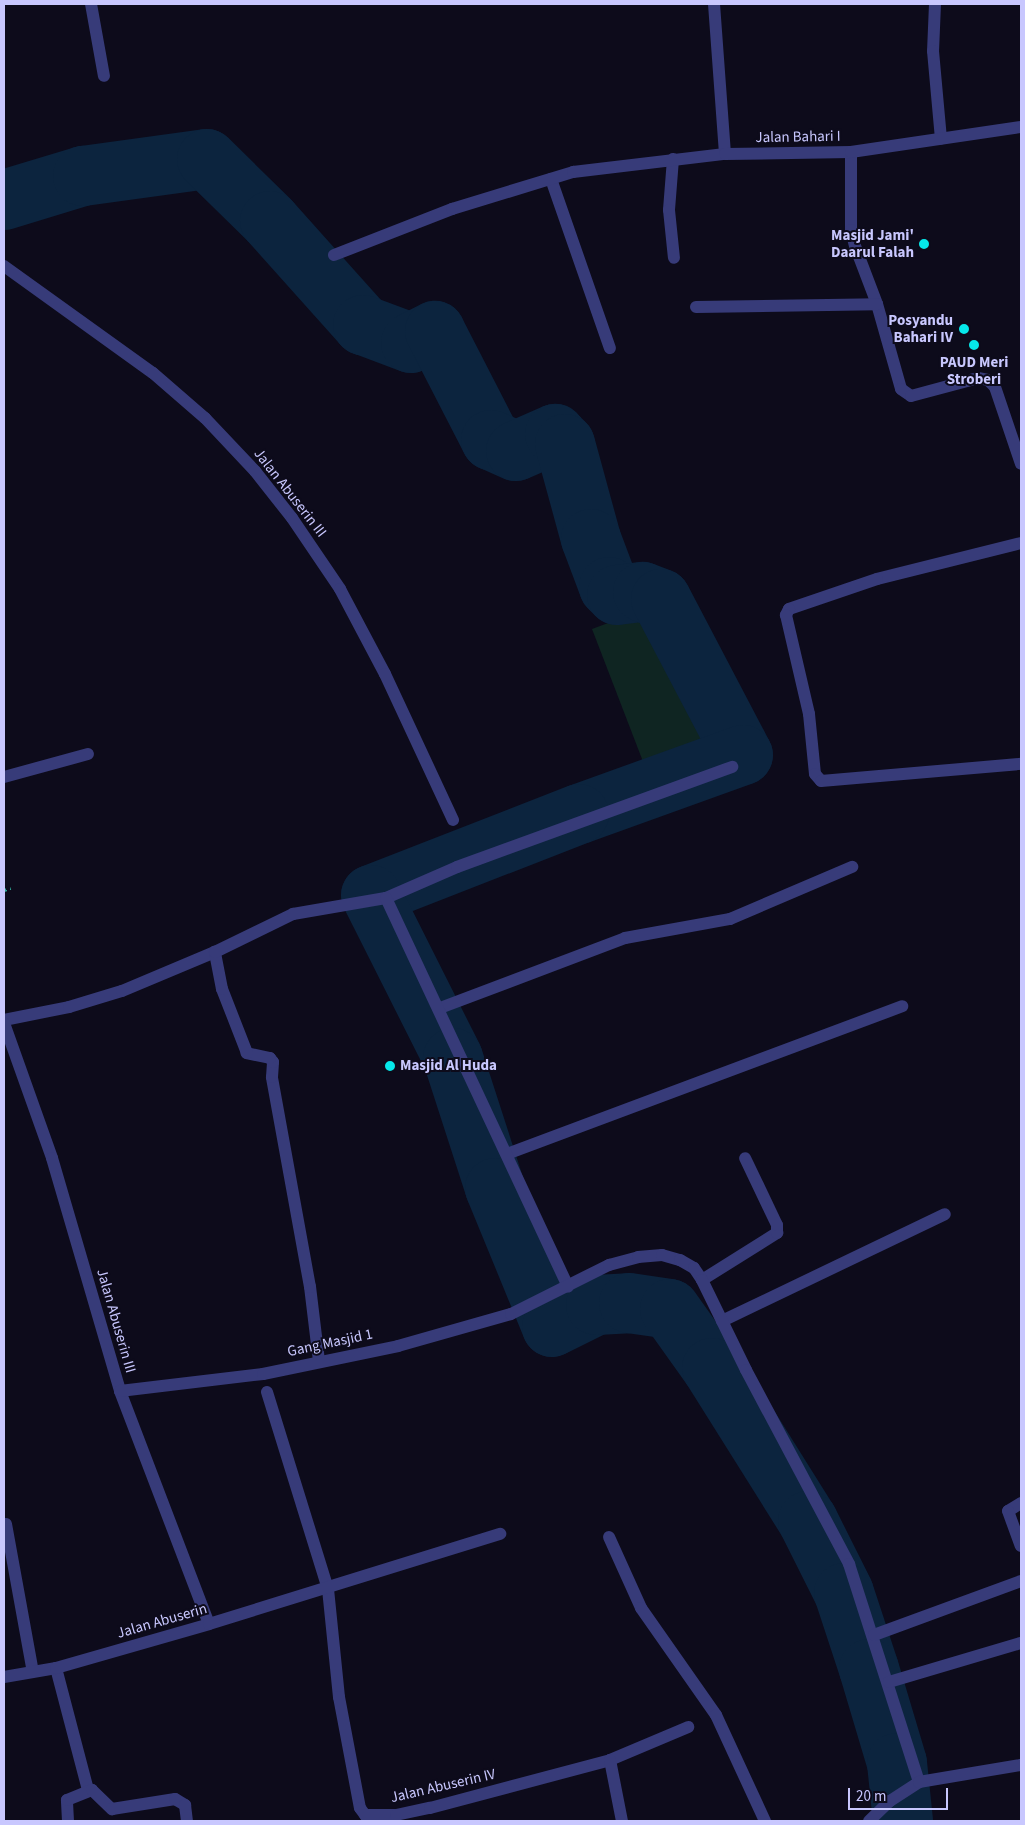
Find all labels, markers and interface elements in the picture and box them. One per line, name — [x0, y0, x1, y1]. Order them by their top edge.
street label: Jalan Bahari I — [755, 127, 841, 147]
place label: Masjid Jami' Daarul Falah — [831, 226, 914, 261]
marker: Masjid Jami' Daarul Falah — [918, 238, 930, 250]
place label: Posyandu Bahari IV — [888, 311, 953, 346]
marker: Posyandu Bahari IV — [957, 322, 971, 336]
marker: PAUD Meri Stroberi — [968, 339, 980, 351]
place label: PAUD Meri Stroberi — [940, 353, 1008, 388]
street label: Jalan Abuserin III — [250, 445, 330, 541]
place label: Masjid Al Huda — [400, 1057, 497, 1075]
marker: Masjid Al Huda — [384, 1060, 396, 1072]
street label: Jalan Abuserin III — [93, 1267, 139, 1375]
street label: Gang Masjid 1 — [286, 1325, 374, 1361]
street label: Jalan Abuserin — [115, 1600, 209, 1642]
street label: Jalan Abuserin IV — [389, 1765, 497, 1807]
scale bar — [850, 1778, 950, 1810]
text: 20 m — [856, 1786, 886, 1807]

